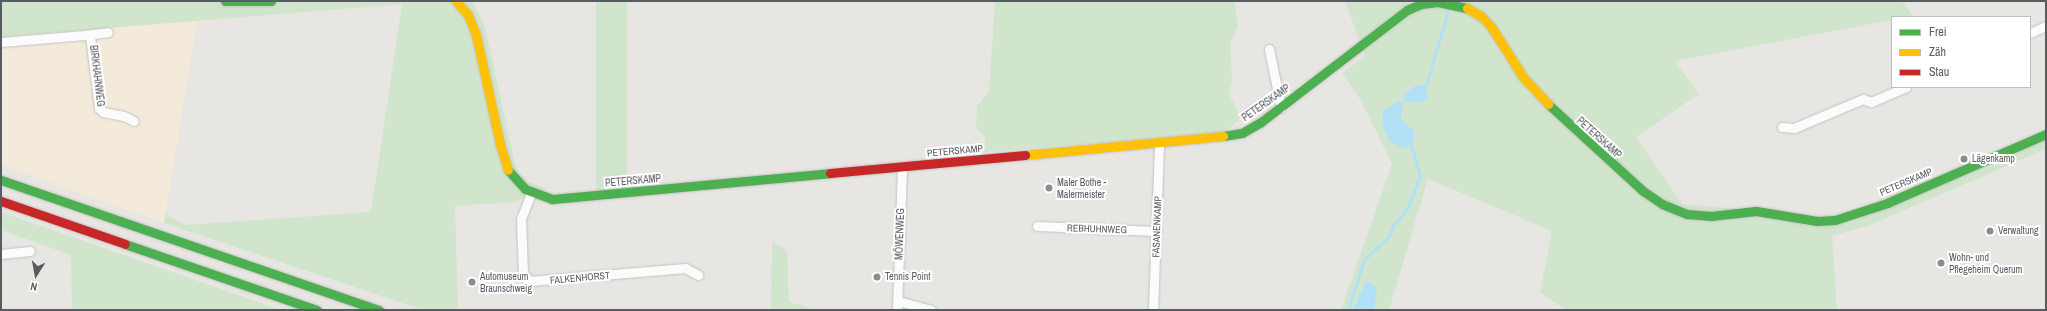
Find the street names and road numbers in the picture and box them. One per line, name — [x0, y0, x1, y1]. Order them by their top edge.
street label: BIRKHAHNWEG — [87, 45, 107, 107]
street label: PETERSKAMP — [1240, 82, 1292, 124]
street label: PETERSKAMP — [1574, 115, 1624, 161]
street label: PETERSKAMP — [927, 143, 983, 159]
street label: PETERSKAMP — [1878, 166, 1934, 198]
street label: PETERSKAMP — [605, 173, 661, 189]
street label: FASANENKAMP — [1150, 196, 1164, 258]
street label: MÖWENWEG — [893, 208, 907, 260]
street label: REBHUHNWEG — [1067, 222, 1127, 236]
street label: FALKENHORST — [550, 269, 610, 287]

